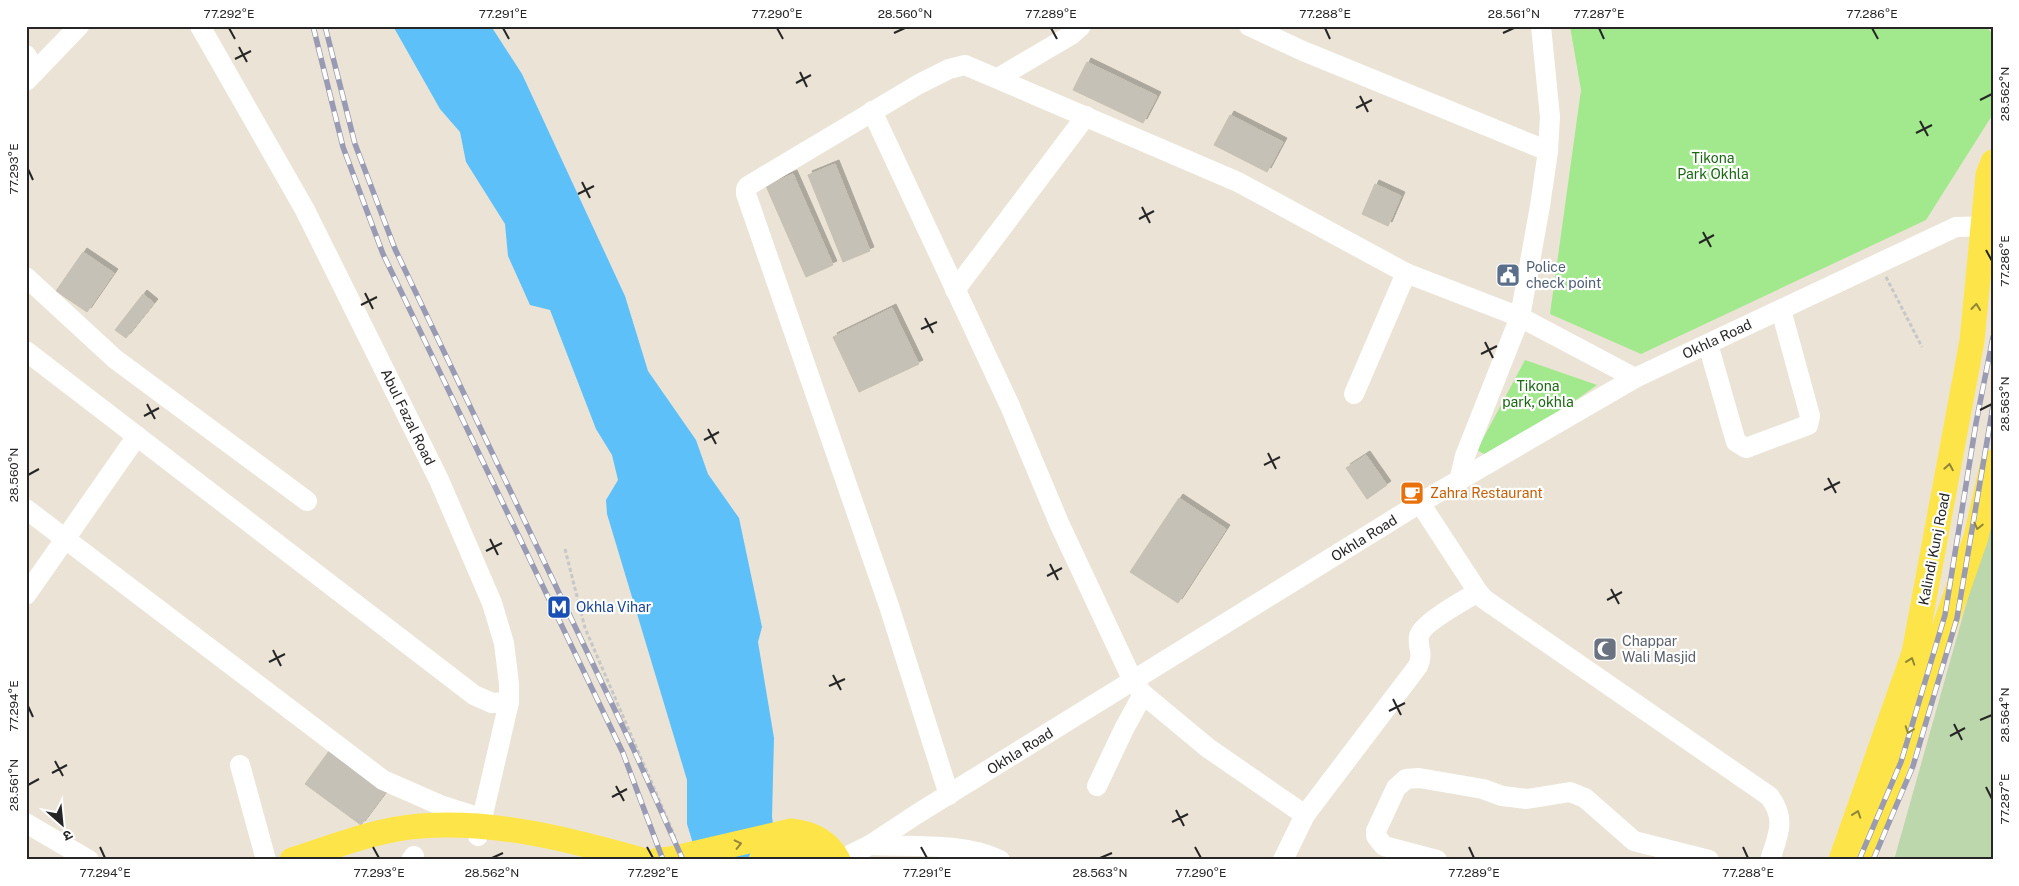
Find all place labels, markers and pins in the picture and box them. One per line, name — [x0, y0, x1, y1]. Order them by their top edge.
place label: Police check point — [1526, 259, 1601, 291]
public building icon: Police check point — [1495, 262, 1521, 288]
cafe icon: Zahra Restaurant — [1399, 480, 1425, 506]
place label: Zahra Restaurant — [1430, 485, 1543, 501]
metro station icon: Okhla Vihar — [546, 594, 572, 620]
place label: Okhla Vihar — [576, 599, 651, 615]
place label: Chappar Wali Masjid — [1622, 633, 1696, 665]
mosque icon: Chappar Wali Masjid — [1592, 636, 1618, 662]

